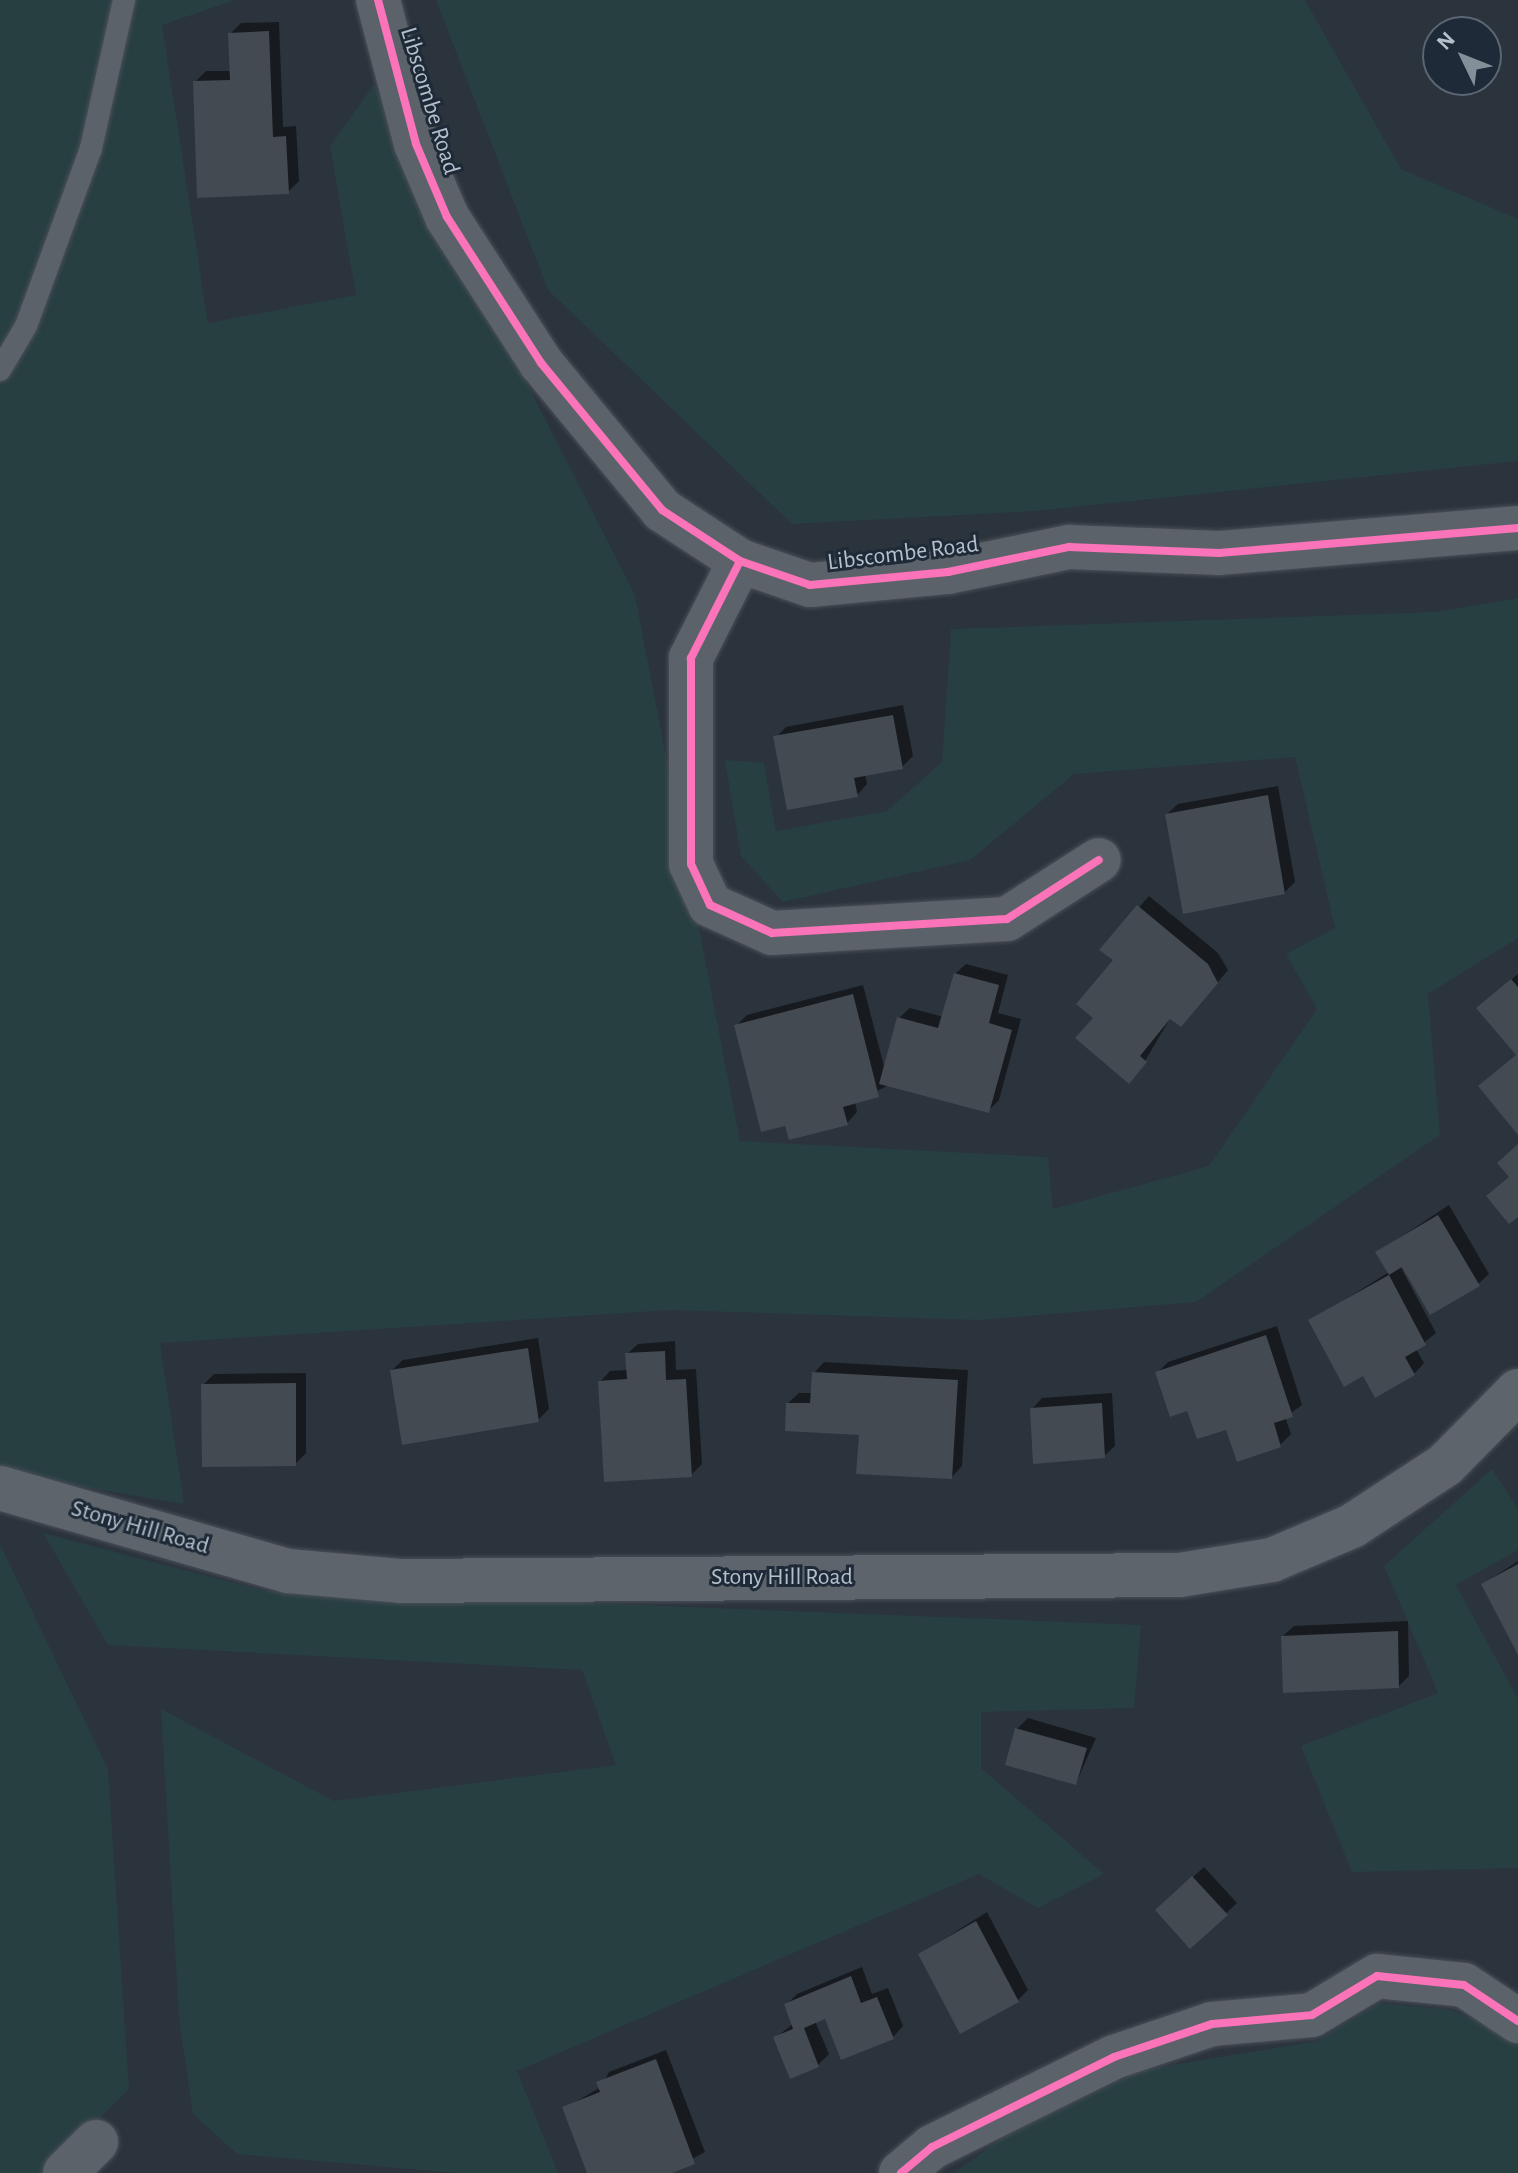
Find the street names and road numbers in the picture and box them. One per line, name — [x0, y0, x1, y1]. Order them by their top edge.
street label: Libscombe Road — [393, 24, 465, 178]
street label: Libscombe Road — [826, 530, 980, 578]
street label: Stony Hill Road — [68, 1495, 212, 1561]
street label: Stony Hill Road — [711, 1564, 853, 1592]

